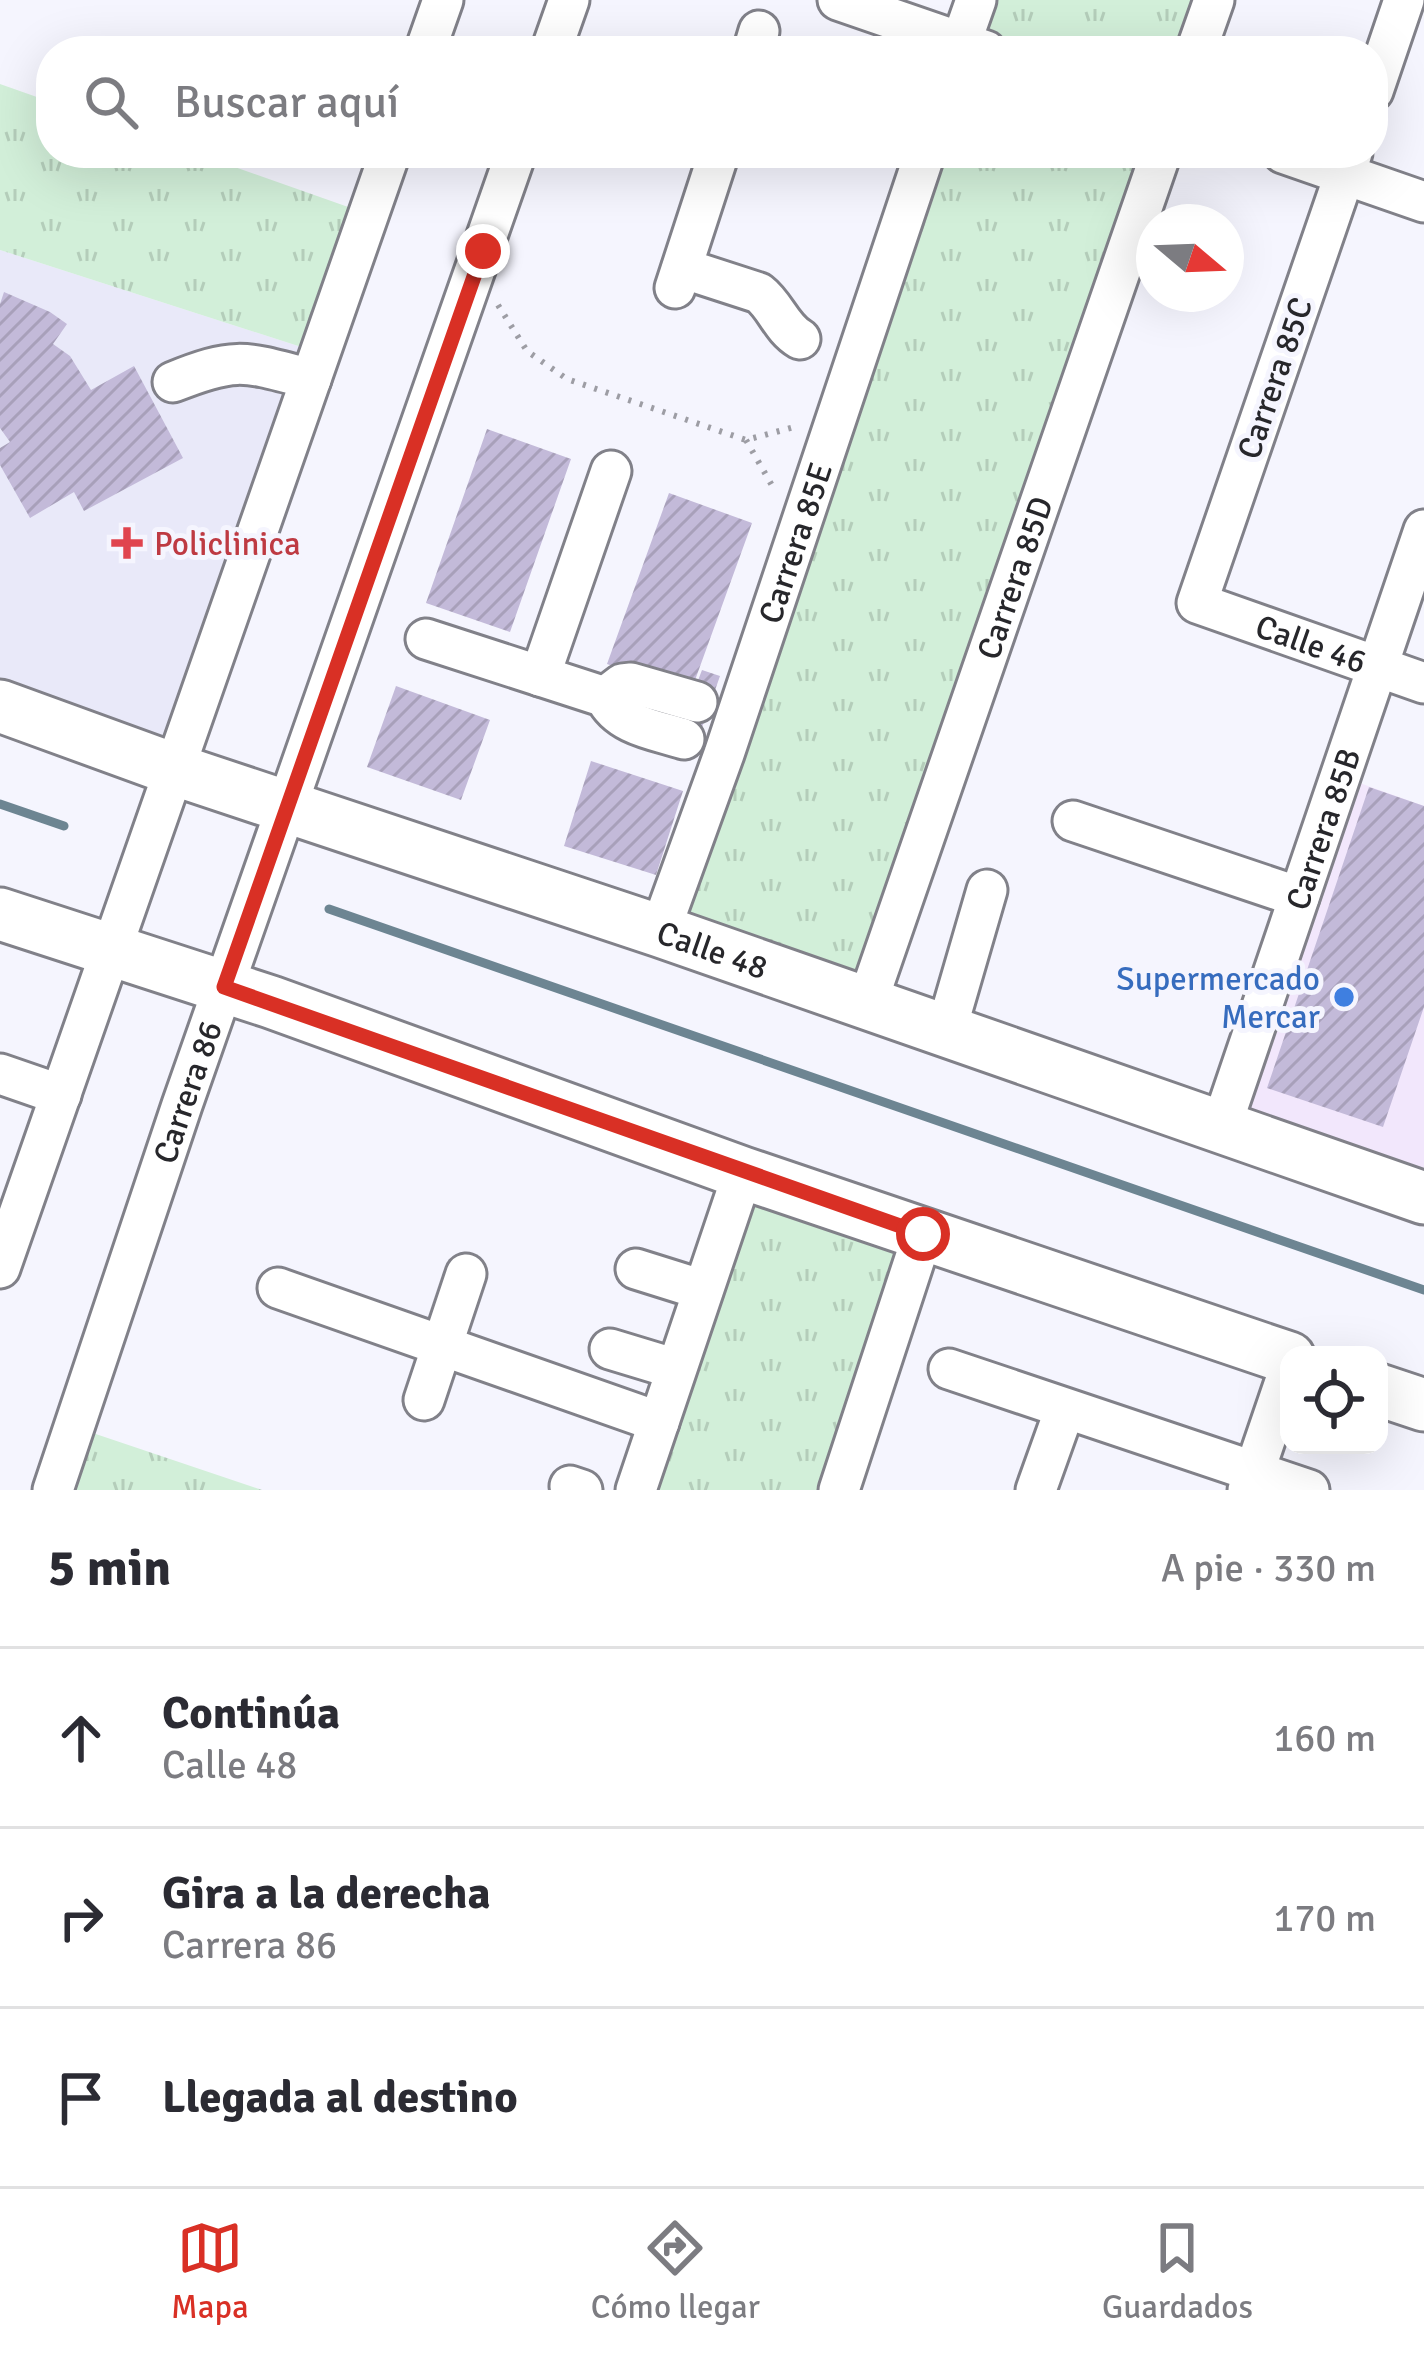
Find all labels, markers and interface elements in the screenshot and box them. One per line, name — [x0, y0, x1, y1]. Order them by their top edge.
search box — [36, 36, 1388, 168]
icon: search — [78, 69, 144, 135]
text: Buscar aquí — [174, 75, 399, 130]
north arrow — [1136, 204, 1244, 312]
route end — [456, 224, 510, 278]
street label: Carrera 85C — [1229, 292, 1322, 465]
street label: Carrera 85E — [750, 458, 842, 629]
street label: Carrera 85D — [968, 491, 1063, 665]
place label: Policlinica — [154, 524, 301, 565]
marker: Policlinica — [111, 527, 143, 559]
street label: Calle 46 — [1250, 606, 1372, 683]
street label: Carrera 85B — [1277, 743, 1370, 915]
street label: Calle 48 — [651, 913, 773, 989]
place label: Supermercado Mercar — [1116, 959, 1320, 1038]
marker: Supermercado Mercar — [1331, 984, 1357, 1010]
street label: Carrera 86 — [145, 1016, 232, 1169]
route start — [896, 1207, 950, 1261]
map controls — [1280, 1346, 1388, 1454]
button: locate — [1280, 1346, 1388, 1454]
text: 5 min — [48, 1537, 171, 1600]
text: A pie · 330 m — [1161, 1544, 1376, 1592]
text: Continúa — [162, 1686, 340, 1741]
icon: ahead — [48, 1705, 114, 1771]
text: 160 m — [1273, 1714, 1376, 1762]
text: Calle 48 — [162, 1741, 297, 1789]
text: Gira a la derecha — [162, 1866, 490, 1921]
icon: right — [48, 1885, 114, 1951]
text: 170 m — [1273, 1894, 1376, 1942]
text: Carrera 86 — [162, 1921, 337, 1969]
icon: arrive — [48, 2065, 114, 2131]
text: Llegada al destino — [162, 2070, 518, 2125]
tab: Mapa — [171, 2215, 249, 2328]
tab: Cómo llegar — [591, 2215, 760, 2328]
tab: Guardados — [1102, 2215, 1253, 2328]

